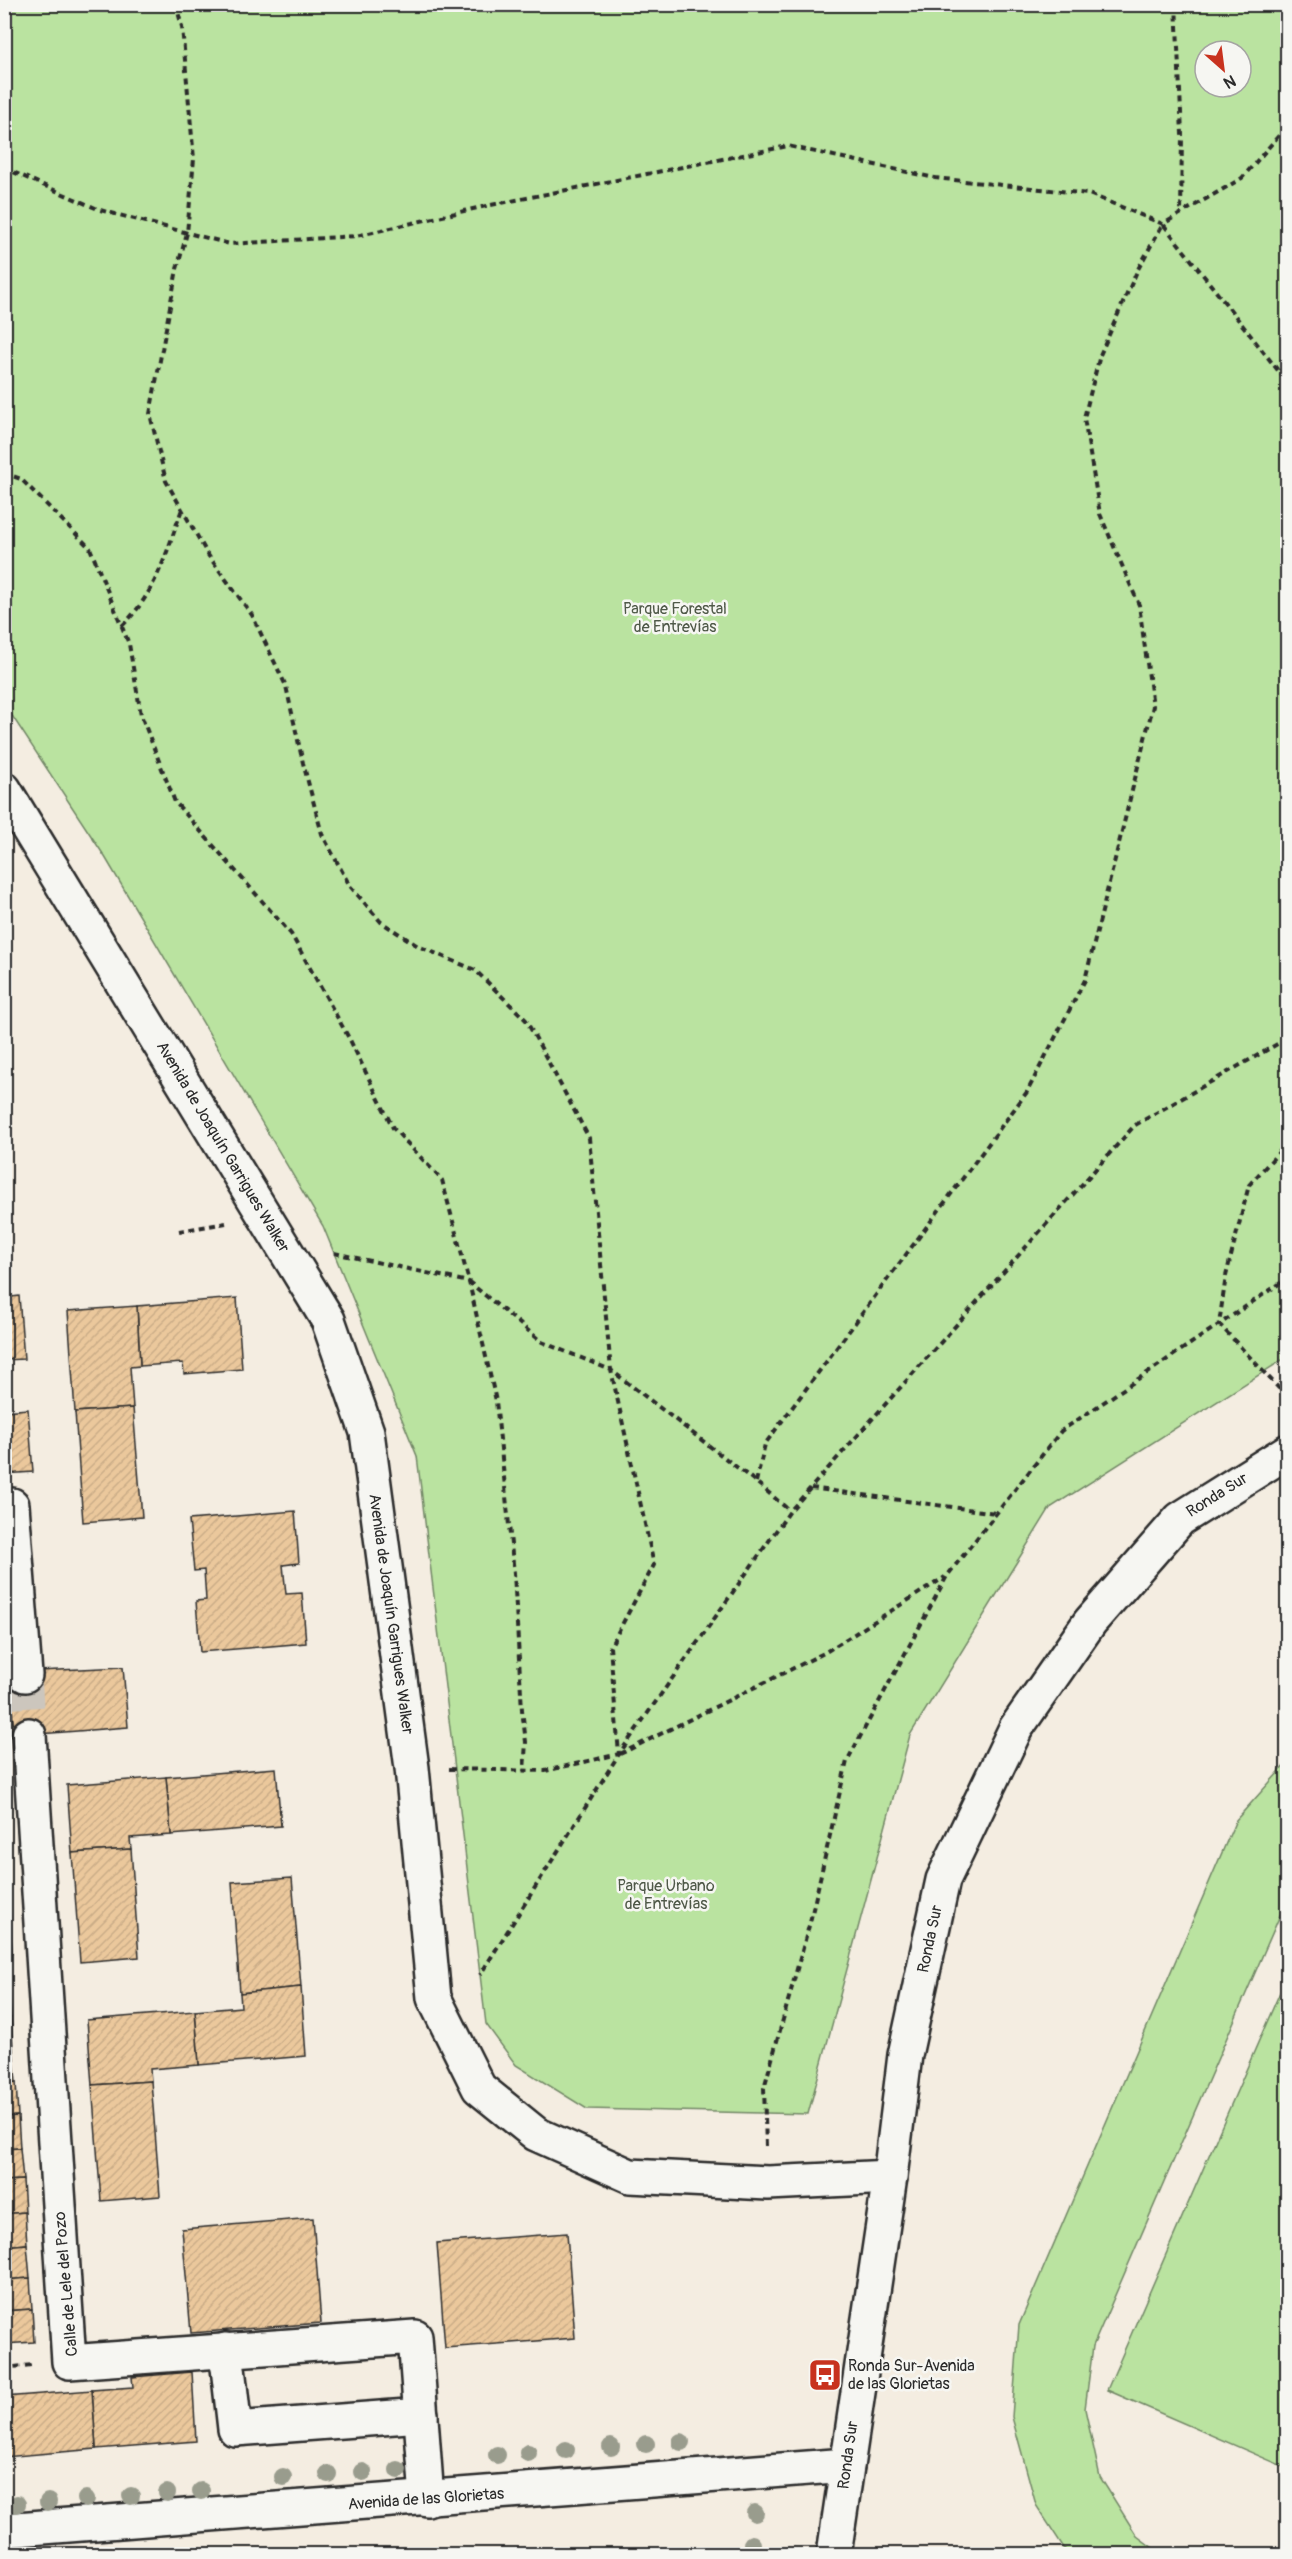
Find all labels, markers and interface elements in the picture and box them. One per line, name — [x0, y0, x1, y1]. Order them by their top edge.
north arrow — [1193, 39, 1253, 99]
text: N — [1220, 70, 1239, 93]
park label: Parque Forestal de Entrevías — [623, 599, 727, 637]
street label: Avenida de Joaquín Garrigues Walker — [152, 1038, 294, 1256]
street label: Ronda Sur — [1183, 1468, 1252, 1522]
street label: Avenida de Joaquín Garrigues Walker — [364, 1493, 418, 1736]
park label: Parque Urbano de Entrevías — [617, 1876, 715, 1914]
street label: Ronda Sur — [913, 1903, 947, 1975]
street label: Calle de Lele del Pozo — [50, 2210, 82, 2357]
place label: Ronda Sur-Avenida de las Glorietas — [848, 2356, 975, 2394]
bus stop icon: Ronda Sur-Avenida de las Glorietas — [807, 2357, 843, 2393]
street label: Ronda Sur — [833, 2419, 863, 2490]
street label: Avenida de las Glorietas — [347, 2484, 505, 2514]

